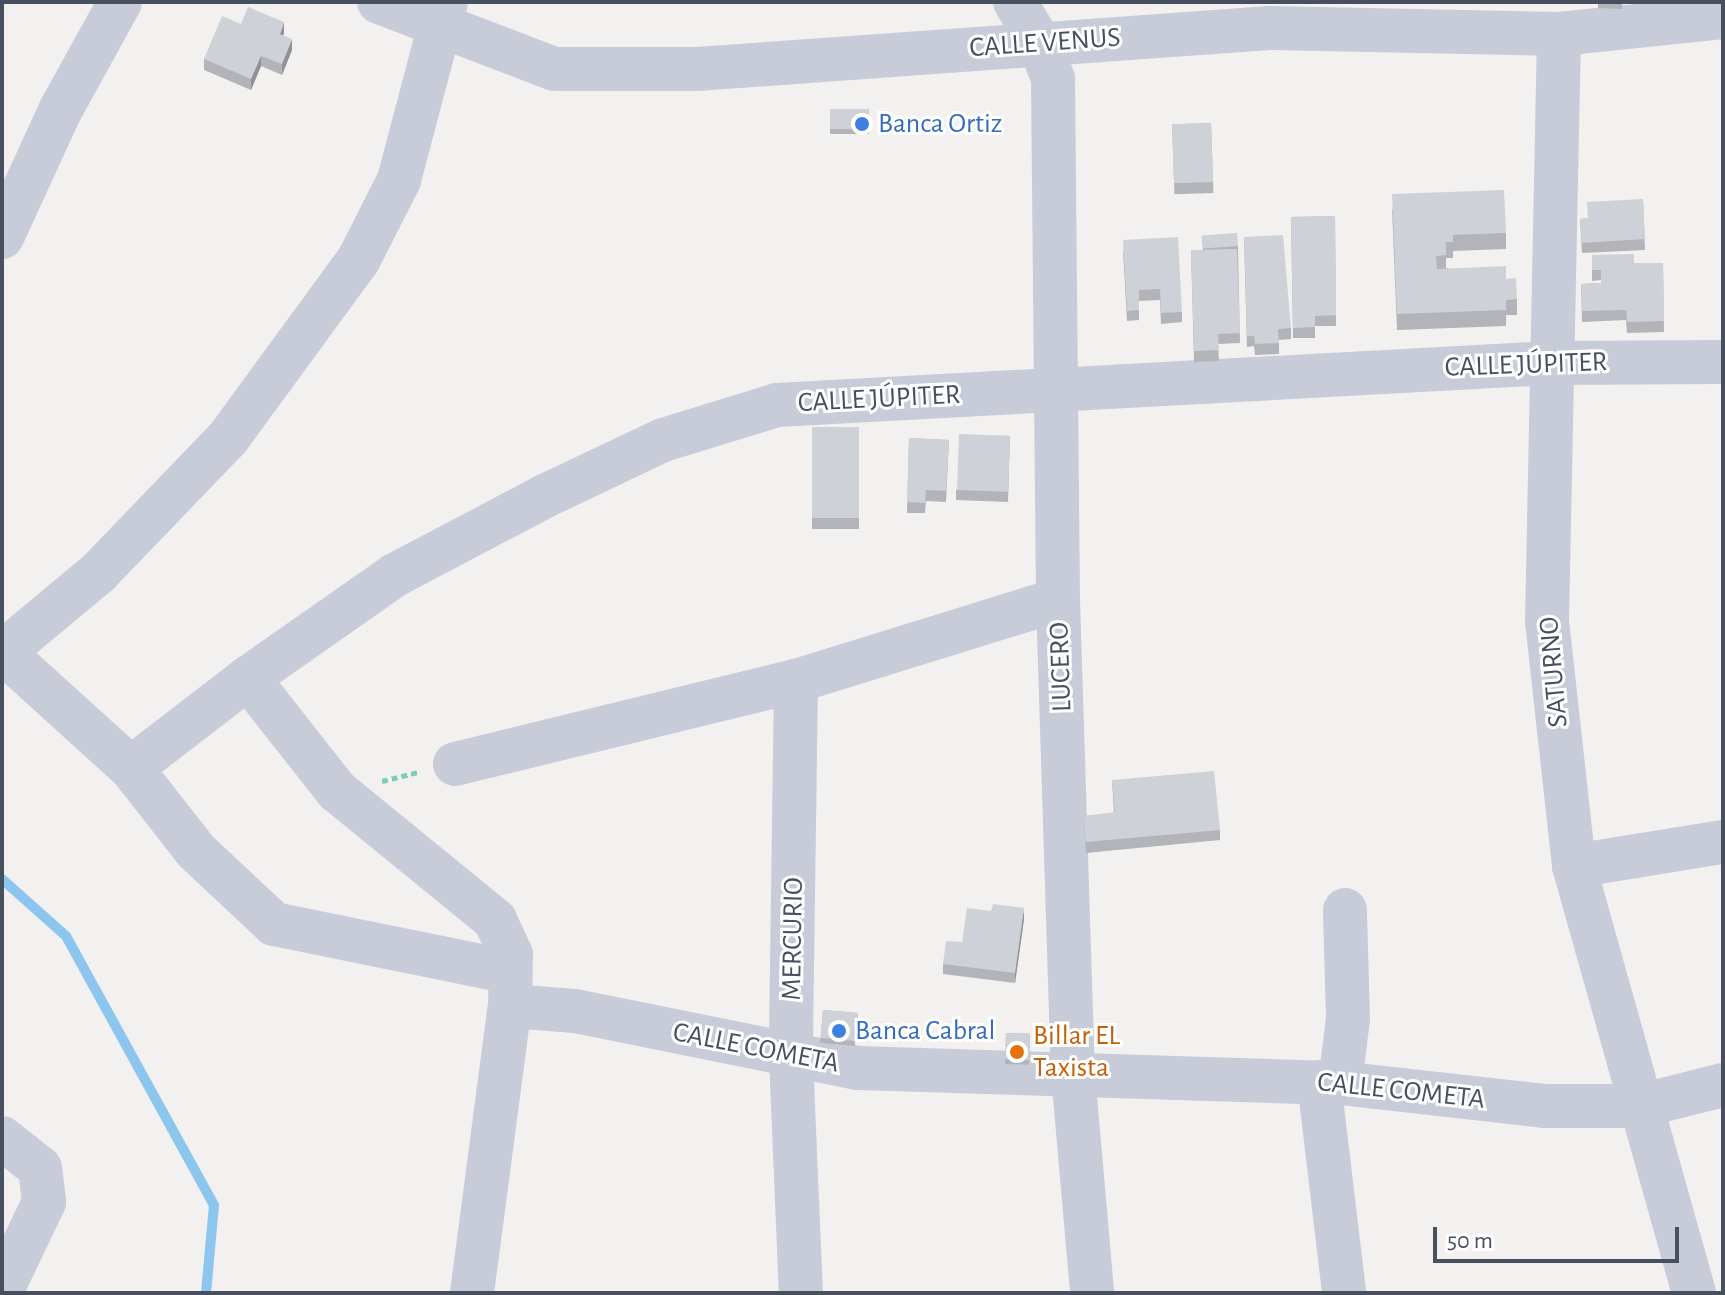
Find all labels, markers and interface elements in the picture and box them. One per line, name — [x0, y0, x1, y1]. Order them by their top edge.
street label: CALLE VENUS — [968, 21, 1122, 65]
place label: Banca Ortiz — [878, 107, 1002, 141]
marker: Banca Ortiz — [853, 115, 871, 133]
street label: CALLE JÚPITER — [1444, 345, 1608, 385]
street label: CALLE JÚPITER — [797, 378, 961, 420]
street label: SATURNO — [1532, 615, 1576, 729]
street label: LUCERO — [1043, 621, 1079, 713]
street label: MERCURIO — [775, 877, 811, 1001]
place label: Banca Cabral — [855, 1014, 995, 1048]
street label: CALLE COMETA — [670, 1015, 842, 1081]
place label: Billar EL Taxista — [1033, 1019, 1120, 1085]
marker: Banca Cabral — [830, 1022, 848, 1040]
marker: Billar EL Taxista — [1008, 1043, 1026, 1061]
street label: CALLE COMETA — [1315, 1065, 1487, 1117]
scale bar — [1437, 1211, 1683, 1261]
text: 50 m — [1447, 1229, 1493, 1253]

